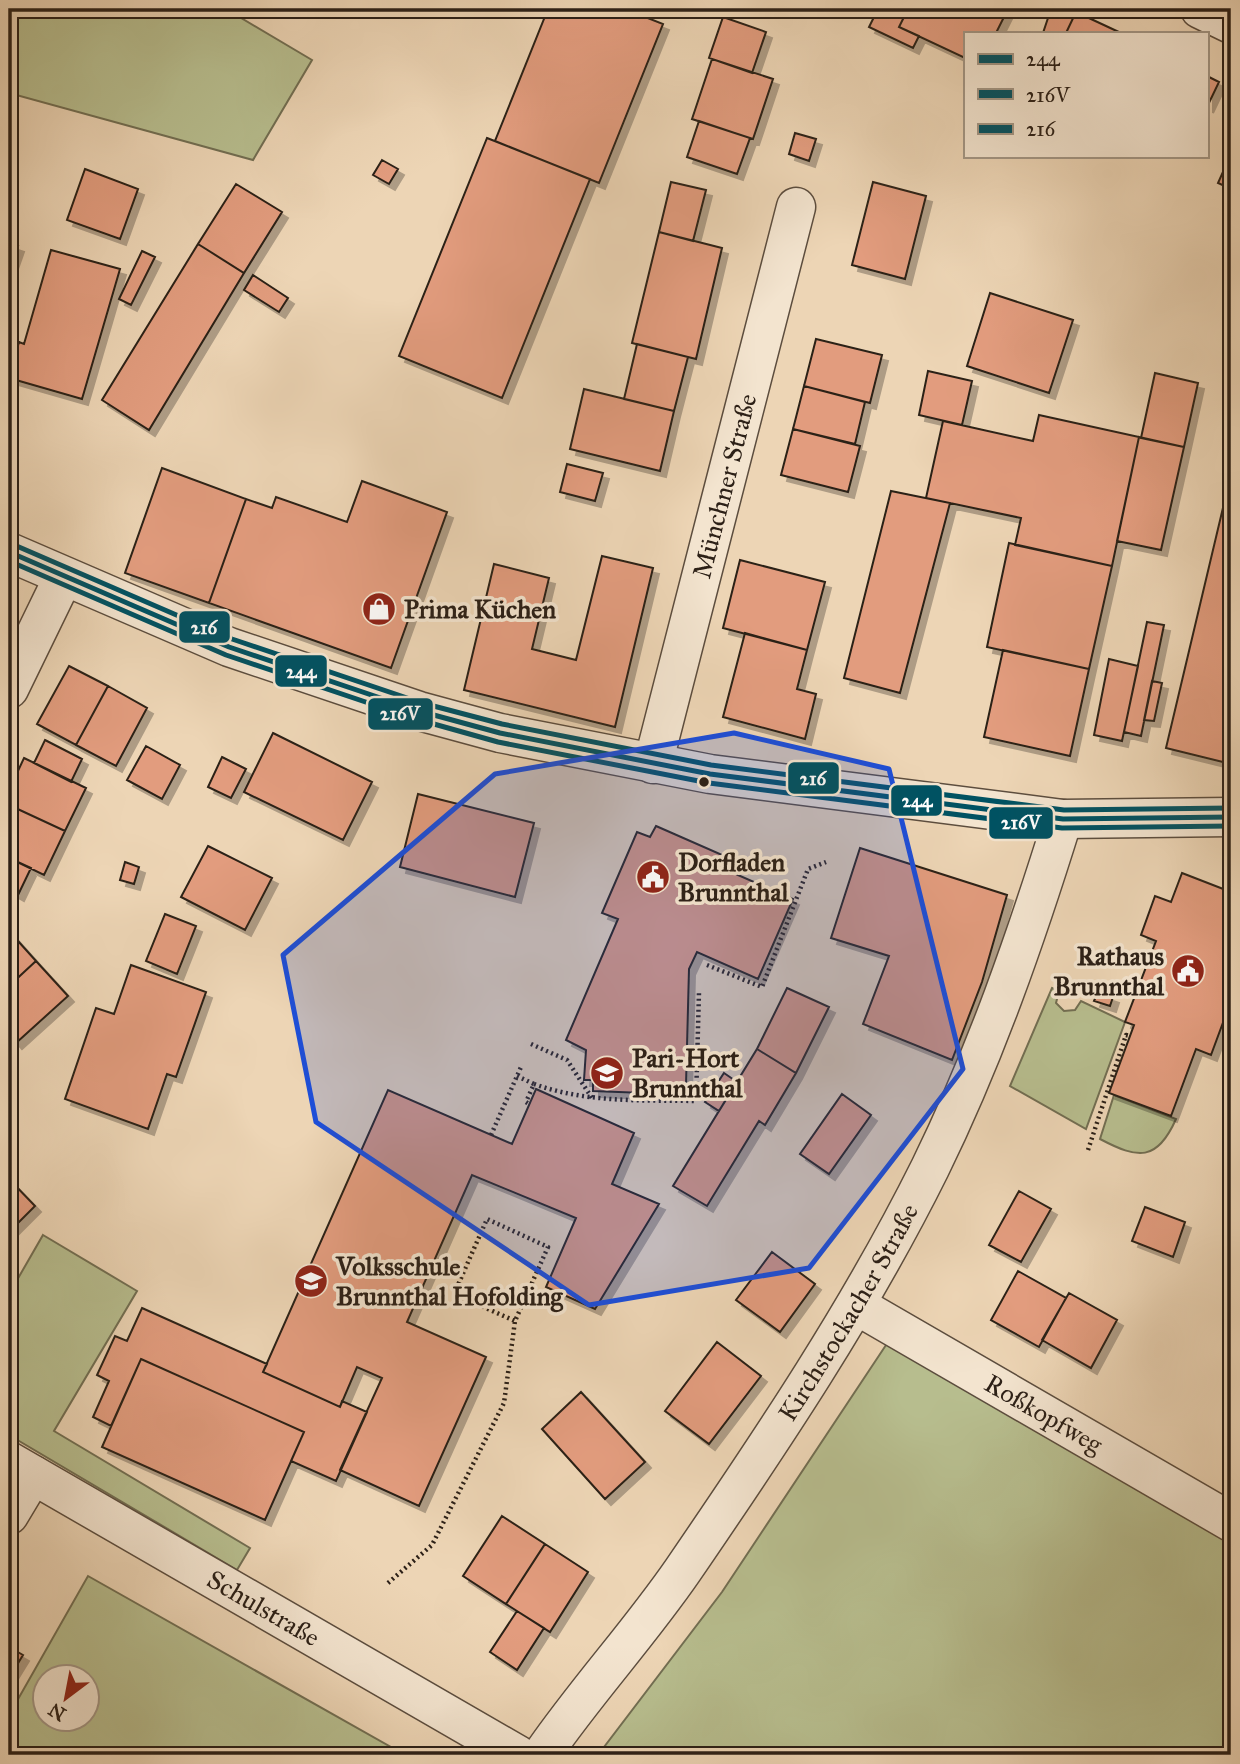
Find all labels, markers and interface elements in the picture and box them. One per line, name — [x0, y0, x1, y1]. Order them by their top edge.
legend — [964, 32, 1208, 158]
text: 244 — [1026, 46, 1061, 72]
text: 216V — [1026, 82, 1071, 108]
text: 216 — [1026, 116, 1057, 142]
street label: Münchner Straße — [685, 390, 763, 582]
shop icon: Prima Küchen — [360, 590, 398, 628]
place label: Prima Küchen — [404, 593, 556, 625]
line badge: 216 — [178, 610, 231, 644]
text: 216 — [191, 616, 219, 639]
line badge: 244 — [274, 654, 328, 688]
text: 244 — [286, 660, 318, 684]
line badge: 216V — [367, 697, 434, 731]
text: 216V — [380, 702, 422, 725]
line badge: 216 — [787, 761, 840, 795]
text: 216 — [800, 767, 828, 790]
unlabelled marker — [697, 775, 711, 789]
line badge: 244 — [890, 784, 943, 817]
text: 244 — [902, 789, 934, 813]
line badge: 216V — [988, 806, 1054, 840]
text: 216V — [1001, 811, 1043, 834]
place label: Dorfladen Brunnthal — [678, 846, 789, 908]
public building icon: Dorfladen Brunnthal — [634, 858, 672, 896]
place label: Rathaus Brunnthal — [1053, 940, 1165, 1002]
public building icon: Rathaus Brunnthal — [1169, 952, 1207, 990]
place label: Pari-Hort Brunnthal — [632, 1042, 743, 1104]
school or university icon: Pari-Hort Brunnthal — [588, 1054, 626, 1092]
street label: Kirchstockacher Straße — [771, 1198, 925, 1427]
place label: Volksschule Brunnthal Hofolding — [335, 1250, 563, 1313]
school or university icon: Volksschule Brunnthal Hofolding — [292, 1262, 330, 1300]
street label: Roßkopfweg — [979, 1367, 1109, 1461]
street label: Schulstraße — [201, 1563, 326, 1653]
north arrow — [32, 1662, 102, 1732]
text: N — [44, 1698, 70, 1726]

